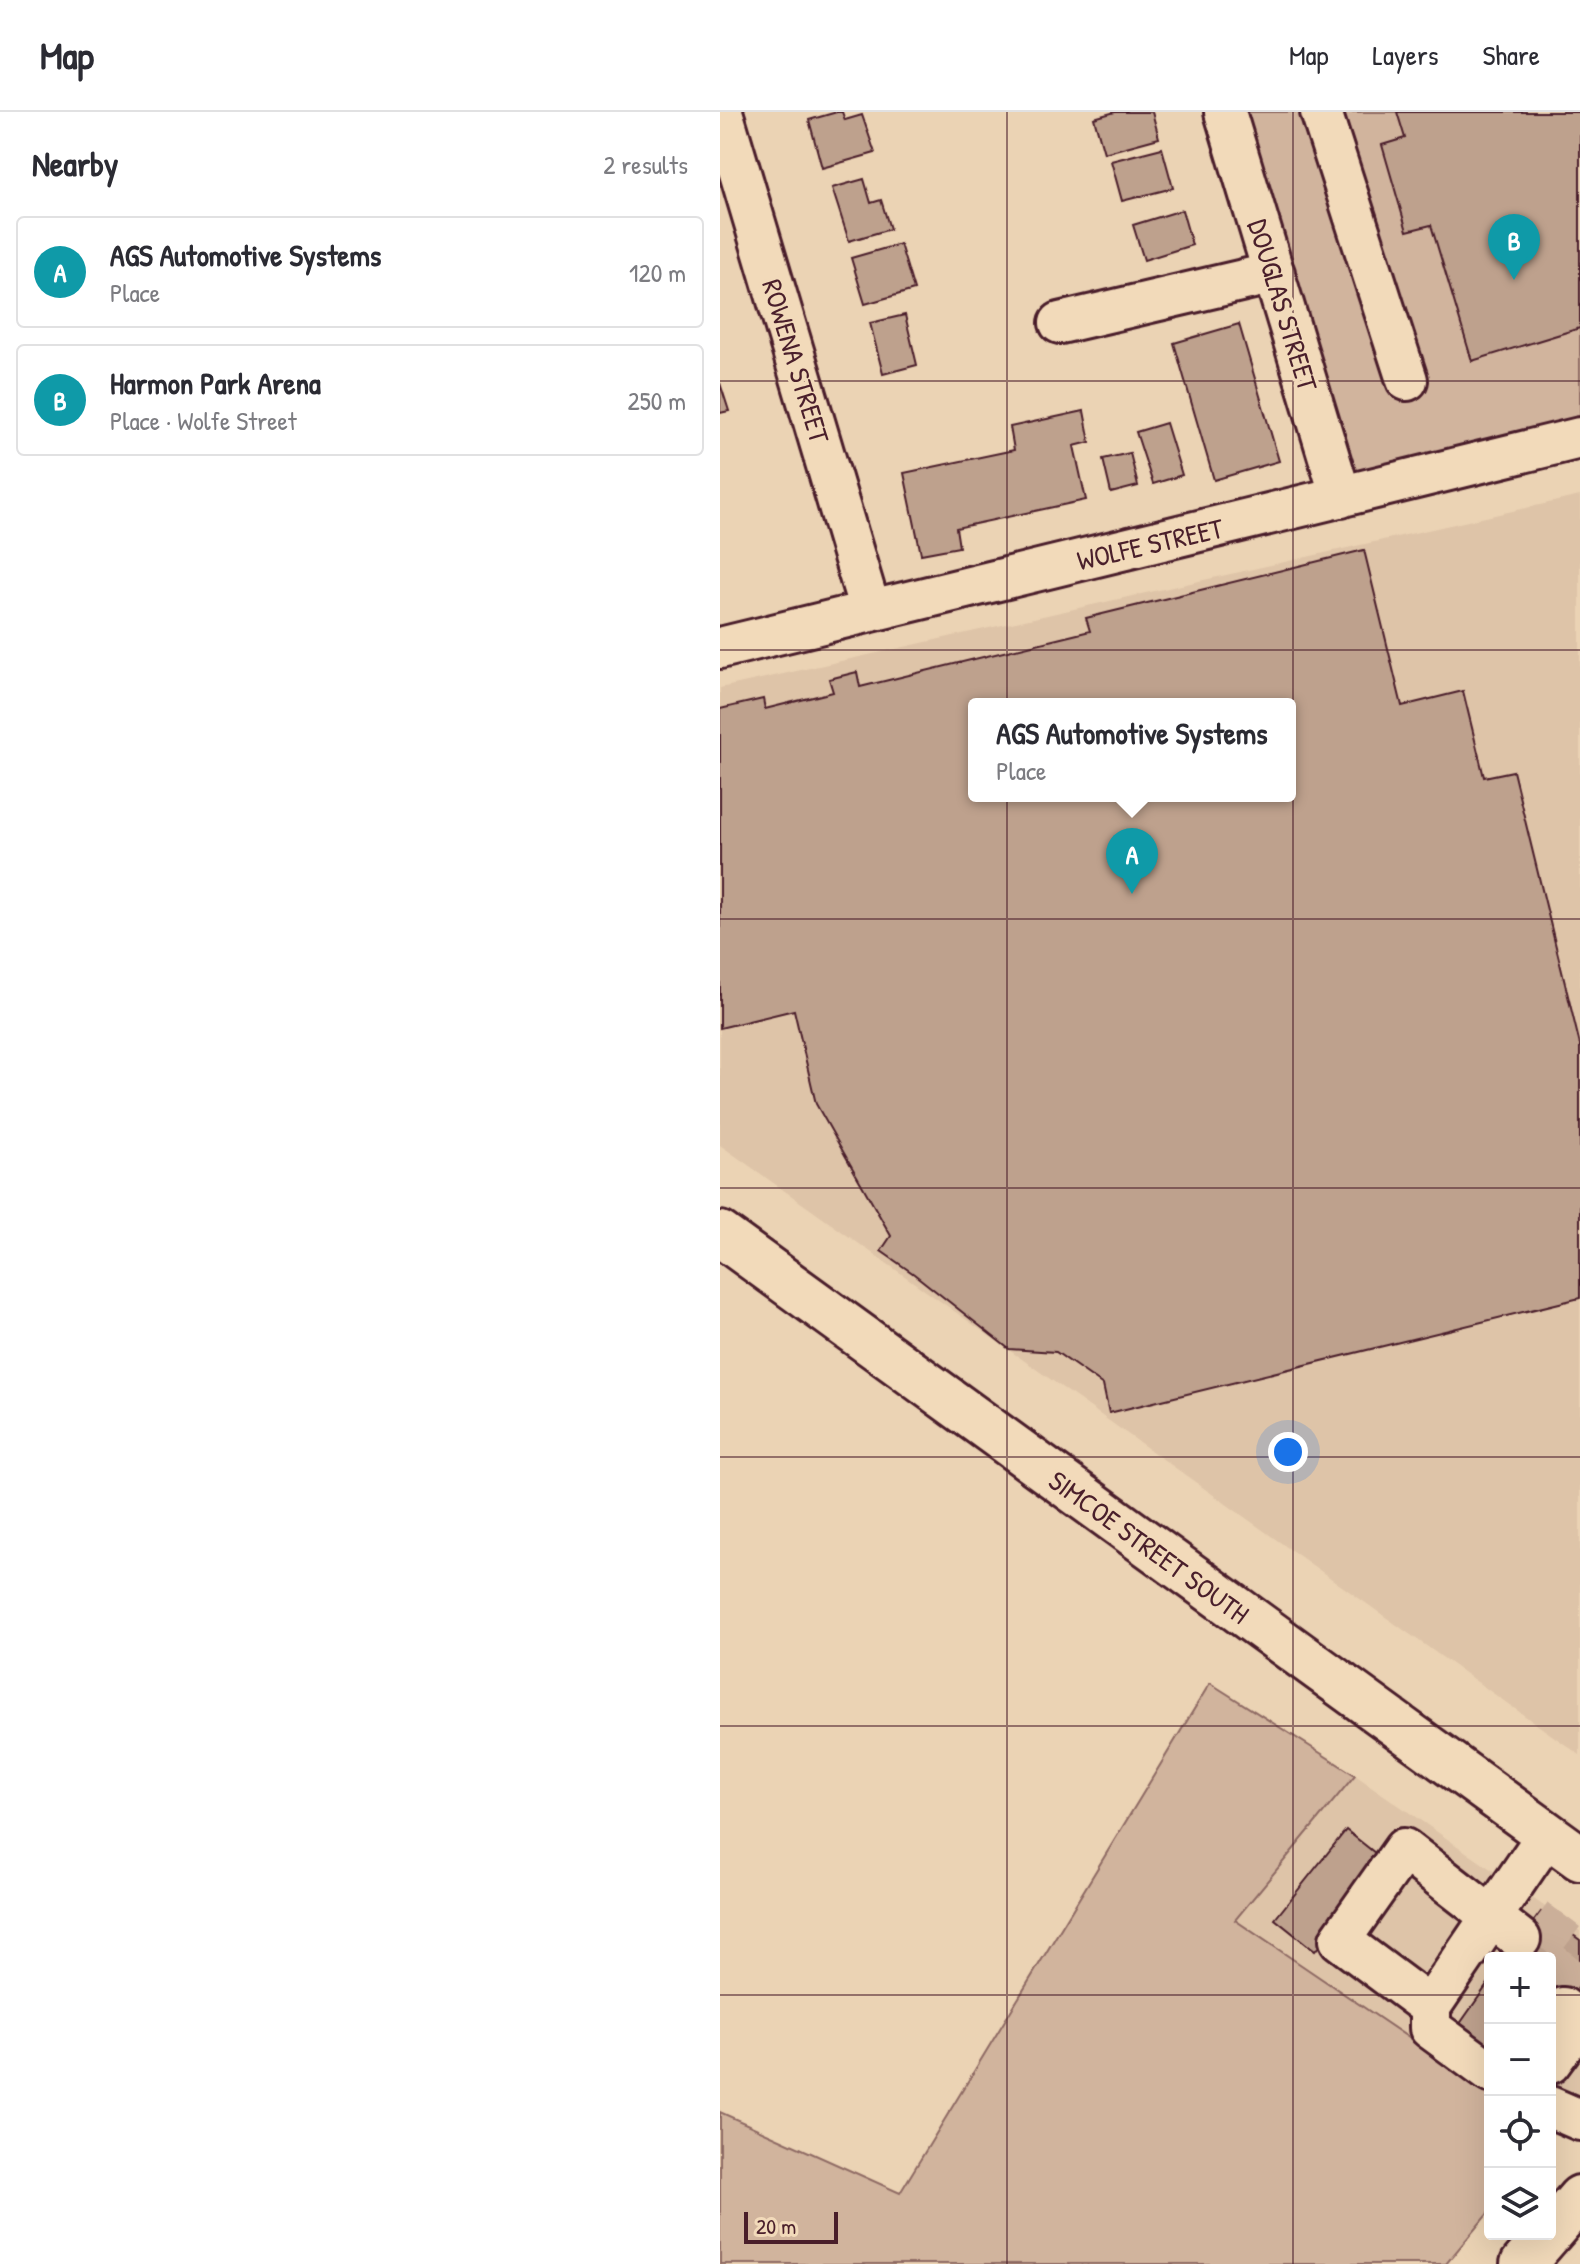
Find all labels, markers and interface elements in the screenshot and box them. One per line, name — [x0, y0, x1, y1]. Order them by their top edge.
text: Map — [40, 29, 94, 81]
text: Map — [1289, 36, 1329, 74]
text: Layers — [1373, 36, 1438, 74]
text: Share — [1482, 36, 1540, 74]
text: Nearby — [32, 141, 118, 187]
text: 2 results — [603, 147, 688, 182]
pin: B — [1488, 214, 1540, 280]
street label: DOUGLAS STREET — [1239, 215, 1327, 396]
text: AGS Automotive Systems — [110, 235, 381, 275]
text: A — [54, 255, 66, 290]
text: 120 m — [629, 255, 686, 290]
street label: ROWENA STREET — [753, 274, 839, 448]
text: Place — [110, 275, 160, 310]
text: Harmon Park Arena — [110, 363, 321, 403]
text: B — [53, 383, 67, 418]
text: 250 m — [628, 383, 686, 418]
text: Place · Wolfe Street — [110, 403, 297, 438]
street label: WOLFE STREET — [1073, 509, 1228, 579]
popup — [968, 698, 1296, 802]
text: AGS Automotive Systems — [996, 713, 1268, 753]
text: Place — [996, 753, 1046, 788]
pin: A — [1106, 828, 1158, 894]
your location — [1268, 1432, 1308, 1472]
street label: SIMCOE STREET SOUTH — [1041, 1461, 1257, 1633]
map controls — [1484, 1952, 1556, 2240]
button: + — [1484, 1952, 1556, 2024]
button: − — [1484, 2024, 1556, 2096]
button: locate — [1484, 2096, 1556, 2168]
button: layers — [1484, 2168, 1556, 2240]
scale bar — [744, 2208, 838, 2244]
text: 20 m — [756, 2211, 796, 2241]

